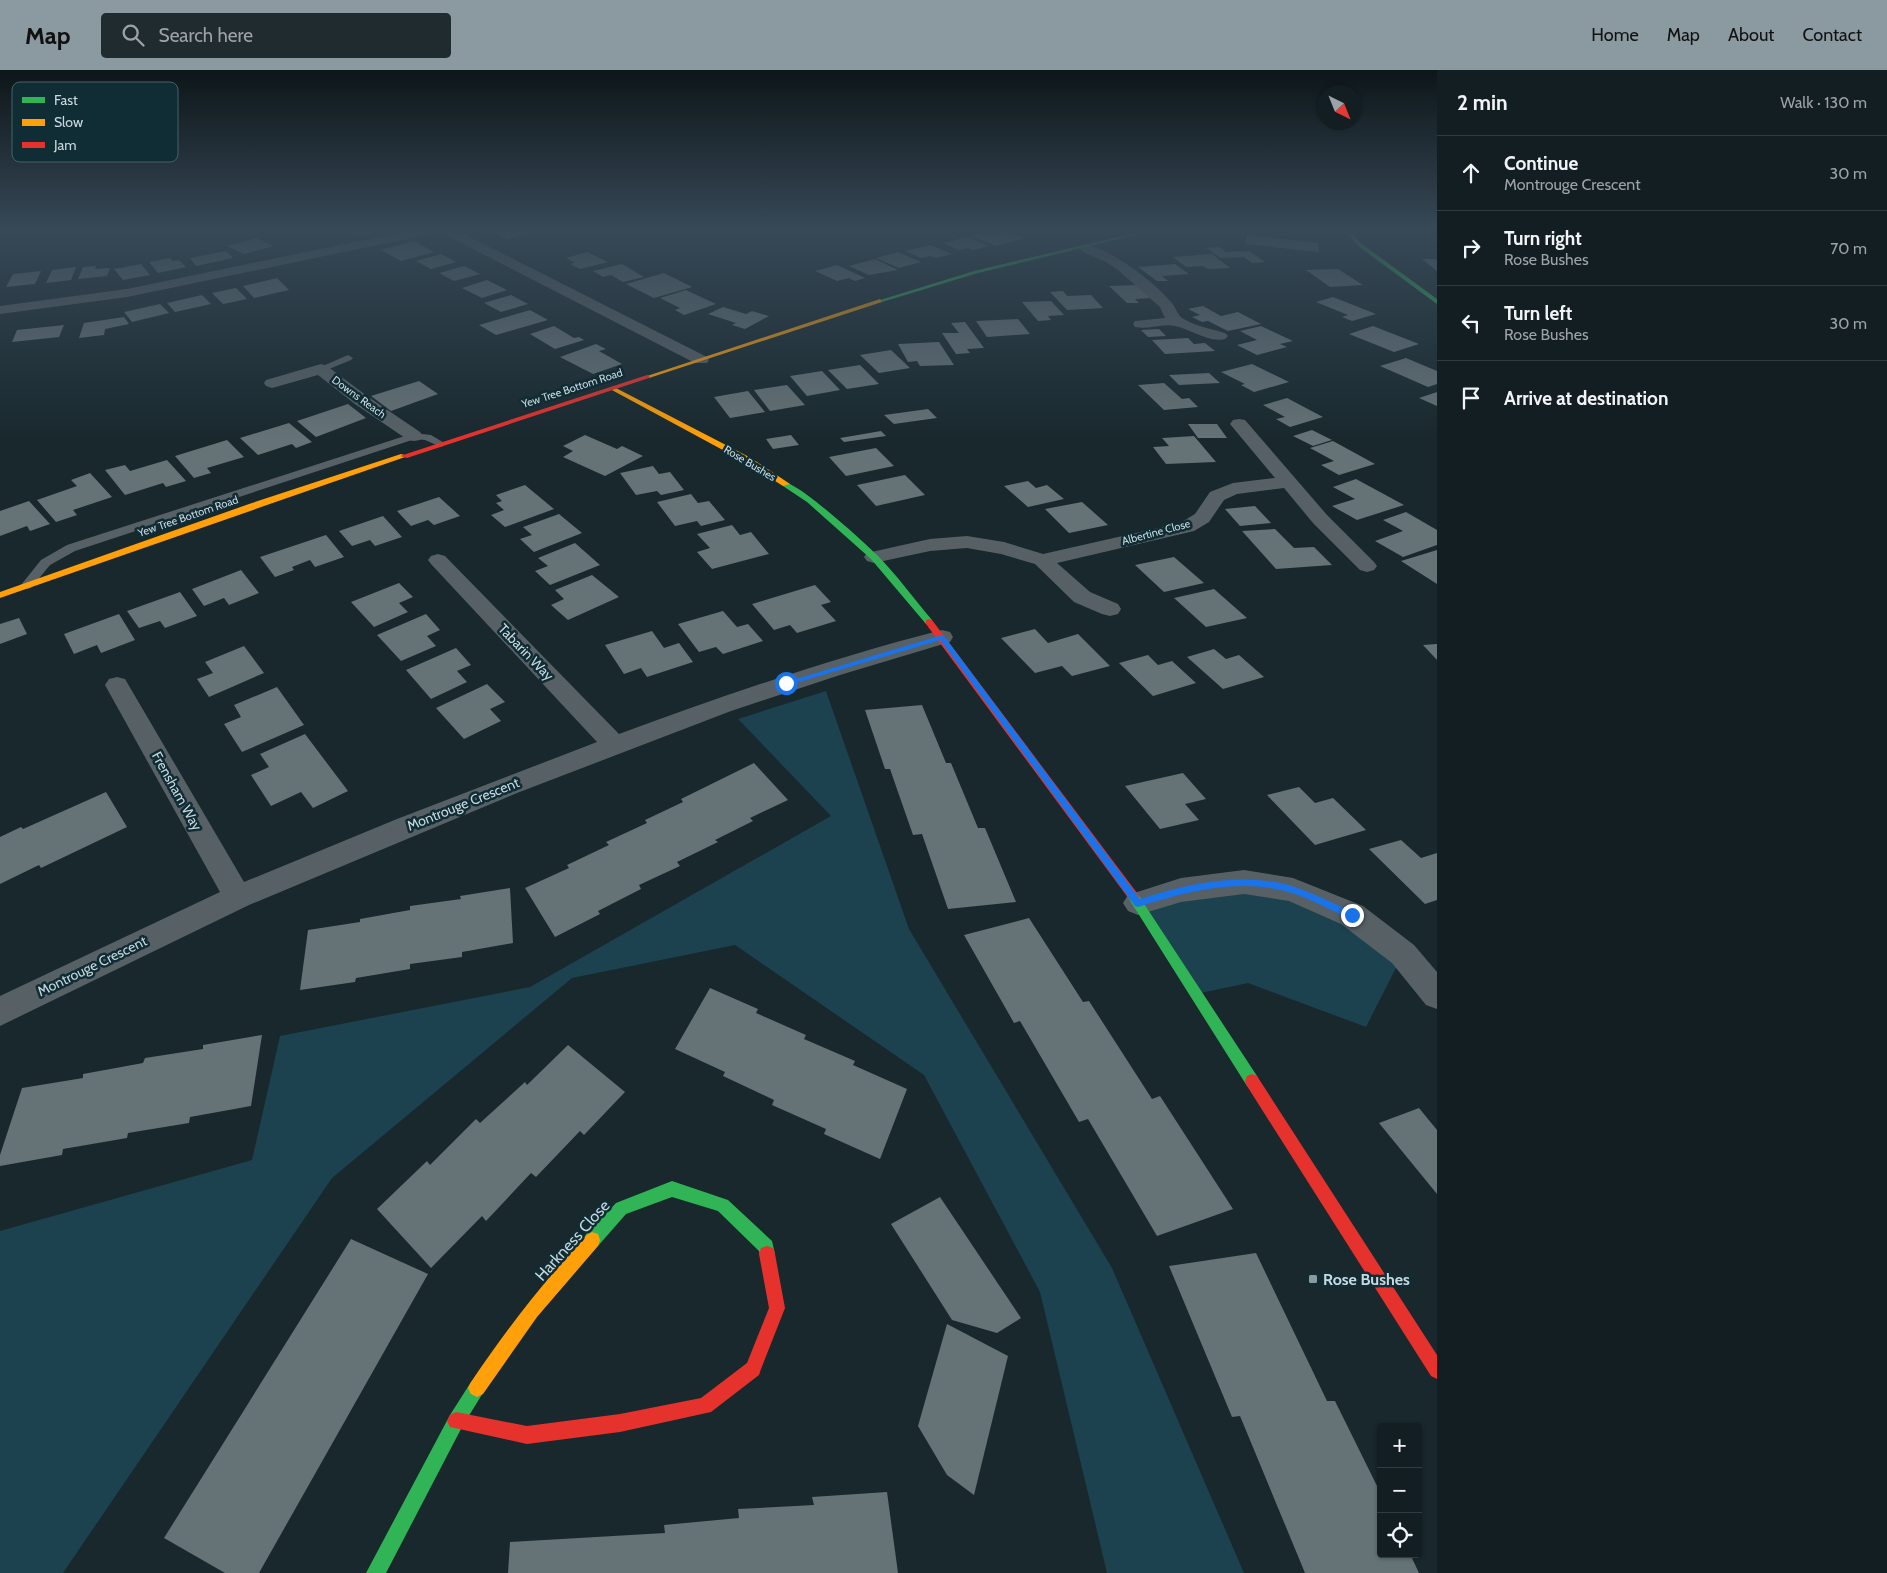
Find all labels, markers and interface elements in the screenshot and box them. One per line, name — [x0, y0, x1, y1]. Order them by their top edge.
search box — [101, 13, 451, 58]
text: Map — [25, 21, 71, 50]
icon: search — [119, 21, 147, 49]
text: Search here — [159, 24, 253, 47]
text: Home — [1591, 24, 1639, 46]
text: Map — [1667, 24, 1700, 46]
text: About — [1728, 24, 1774, 46]
text: Contact — [1802, 24, 1862, 46]
legend — [12, 82, 178, 162]
north arrow — [1317, 85, 1362, 130]
text: 2 min — [1457, 90, 1508, 115]
text: Fast — [54, 91, 78, 109]
text: Walk · 130 m — [1780, 93, 1867, 112]
text: Slow — [54, 113, 83, 131]
text: Jam — [53, 136, 76, 154]
text: Continue — [1504, 152, 1578, 175]
icon: ahead — [1457, 159, 1485, 187]
text: 30 m — [1830, 164, 1867, 183]
text: Montrouge Crescent — [1504, 175, 1641, 194]
text: Turn right — [1504, 227, 1582, 250]
icon: right — [1457, 234, 1485, 262]
text: 70 m — [1830, 239, 1867, 258]
text: Rose Bushes — [1504, 250, 1589, 269]
text: Turn left — [1504, 302, 1572, 325]
icon: left — [1457, 309, 1485, 337]
text: 30 m — [1830, 314, 1867, 333]
text: Rose Bushes — [1504, 325, 1589, 344]
street label: Yew Tree Bottom Road — [519, 365, 624, 411]
street label: Downs Reach — [329, 373, 389, 421]
icon: arrive — [1457, 384, 1485, 412]
text: Arrive at destination — [1504, 387, 1668, 410]
street label: Rose Bushes — [721, 442, 779, 484]
street label: Yew Tree Bottom Road — [135, 492, 240, 540]
street label: Albertine Close — [1120, 516, 1192, 548]
street label: Tabarin Way — [494, 620, 558, 684]
route start — [775, 672, 798, 695]
street label: Frensham Way — [148, 748, 206, 834]
street label: Montrouge Crescent — [404, 773, 522, 835]
route end — [1341, 904, 1364, 927]
street label: Montrouge Crescent — [34, 932, 150, 1000]
street label: Harkness Close — [531, 1196, 614, 1285]
place label: Rose Bushes — [1323, 1270, 1410, 1289]
marker: Rose Bushes — [1307, 1273, 1319, 1285]
map controls — [1377, 1423, 1422, 1558]
button: + — [1377, 1423, 1422, 1468]
button: − — [1377, 1468, 1422, 1513]
button: locate — [1377, 1513, 1422, 1558]

